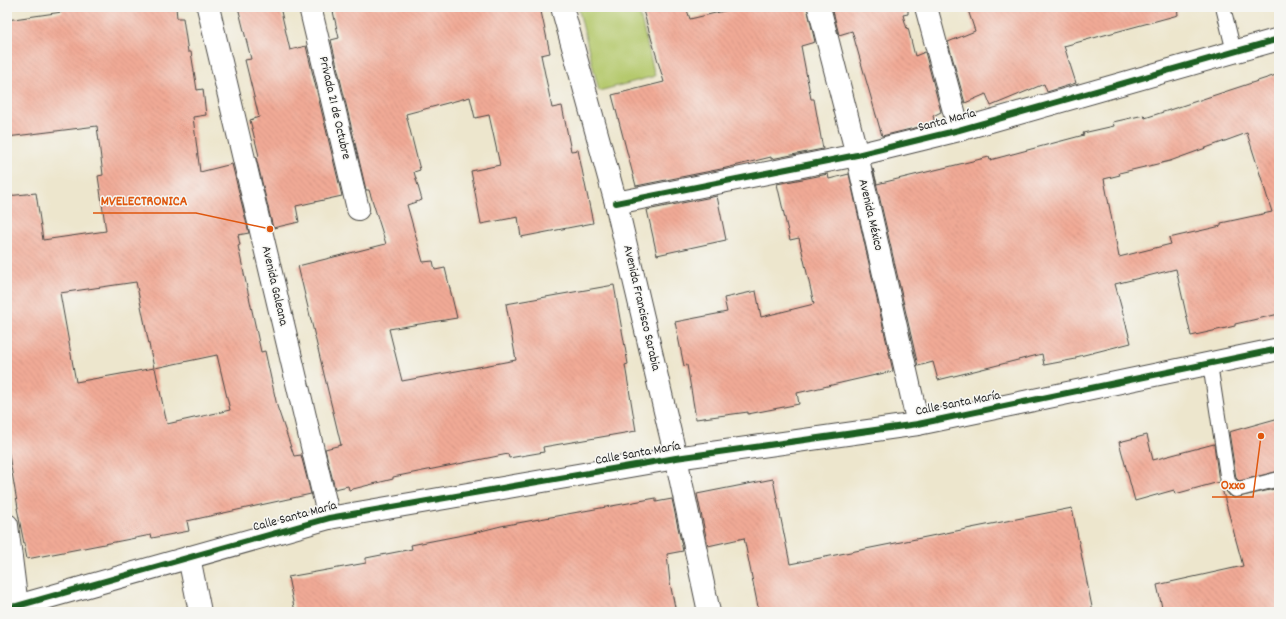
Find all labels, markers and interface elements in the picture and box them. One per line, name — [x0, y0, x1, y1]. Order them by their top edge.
street label: Privada 21 de Octubre — [313, 55, 355, 162]
street label: Santa María — [916, 104, 979, 138]
street label: Avenida México — [853, 177, 888, 253]
callout: MVELECTRONICA — [93, 187, 196, 213]
text: MVELECTRONICA — [101, 192, 188, 212]
street label: Avenida Francisco Sarabia — [617, 243, 665, 374]
street label: Avenida Galeana — [256, 244, 293, 329]
street label: Calle Santa María — [914, 386, 1003, 422]
street label: Calle Santa María — [594, 437, 683, 471]
callout: Oxxo — [1212, 471, 1253, 497]
text: Oxxo — [1221, 476, 1245, 496]
street label: Calle Santa María — [251, 496, 340, 537]

